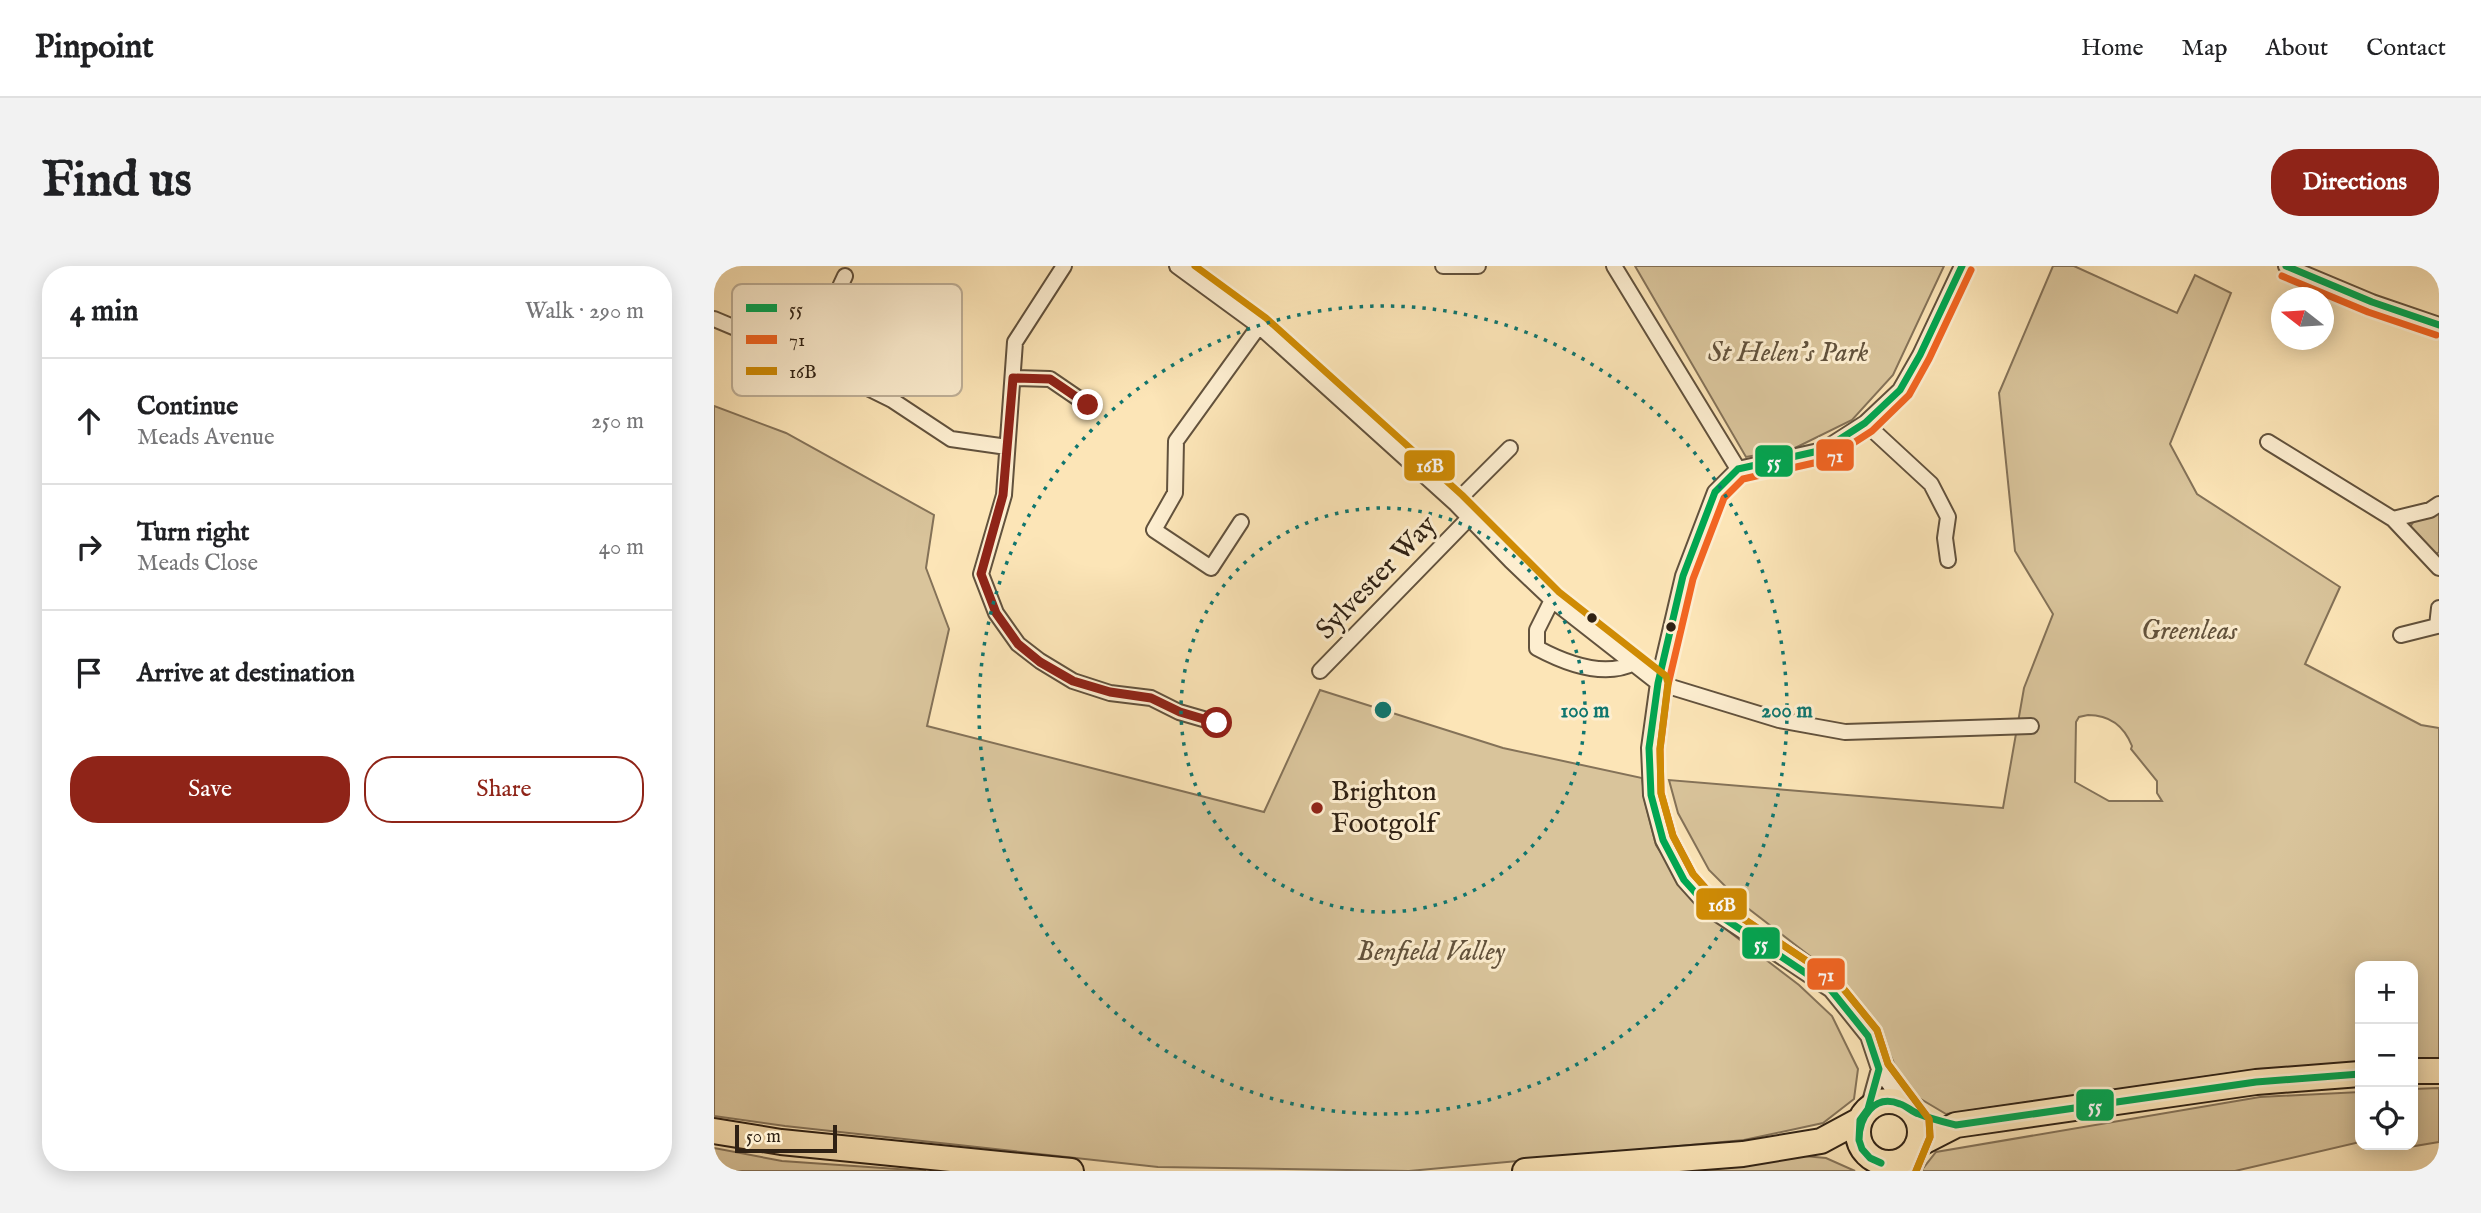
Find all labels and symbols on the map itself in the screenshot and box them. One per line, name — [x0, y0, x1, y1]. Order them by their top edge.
legend — [732, 284, 962, 396]
north arrow — [2271, 287, 2334, 350]
text: 55 — [789, 298, 803, 322]
text: 71 — [789, 329, 805, 353]
park label: St Helen's Park — [1708, 336, 1868, 371]
text: 16B — [789, 361, 817, 385]
route end — [1072, 389, 1103, 420]
line badge: 71 — [1815, 438, 1855, 472]
line badge: 55 — [1754, 444, 1794, 478]
text: 71 — [1827, 445, 1843, 469]
line badge: 16B — [1403, 449, 1456, 482]
text: 55 — [1767, 451, 1781, 475]
text: 16B — [1416, 455, 1444, 479]
street label: Sylvester Way — [1309, 508, 1445, 647]
unlabelled marker — [1585, 611, 1599, 625]
park label: Greenleas — [2141, 614, 2238, 649]
unlabelled marker — [1664, 620, 1678, 634]
centre of rings — [1371, 698, 1395, 722]
text: 100 m — [1560, 698, 1610, 725]
text: 200 m — [1761, 698, 1813, 725]
route start — [1201, 707, 1232, 738]
place label: Brighton Footgolf — [1331, 775, 1441, 842]
marker: Brighton Footgolf — [1309, 800, 1325, 816]
line badge: 16B — [1695, 887, 1748, 921]
text: 16B — [1708, 894, 1736, 918]
line badge: 55 — [1741, 926, 1781, 960]
text: 55 — [1754, 933, 1768, 957]
park label: Benfield Valley — [1357, 935, 1506, 970]
line badge: 71 — [1806, 957, 1846, 991]
text: 71 — [1818, 964, 1834, 988]
line badge: 55 — [2075, 1088, 2115, 1122]
text: 55 — [2088, 1095, 2102, 1119]
scale bar — [735, 1122, 836, 1154]

